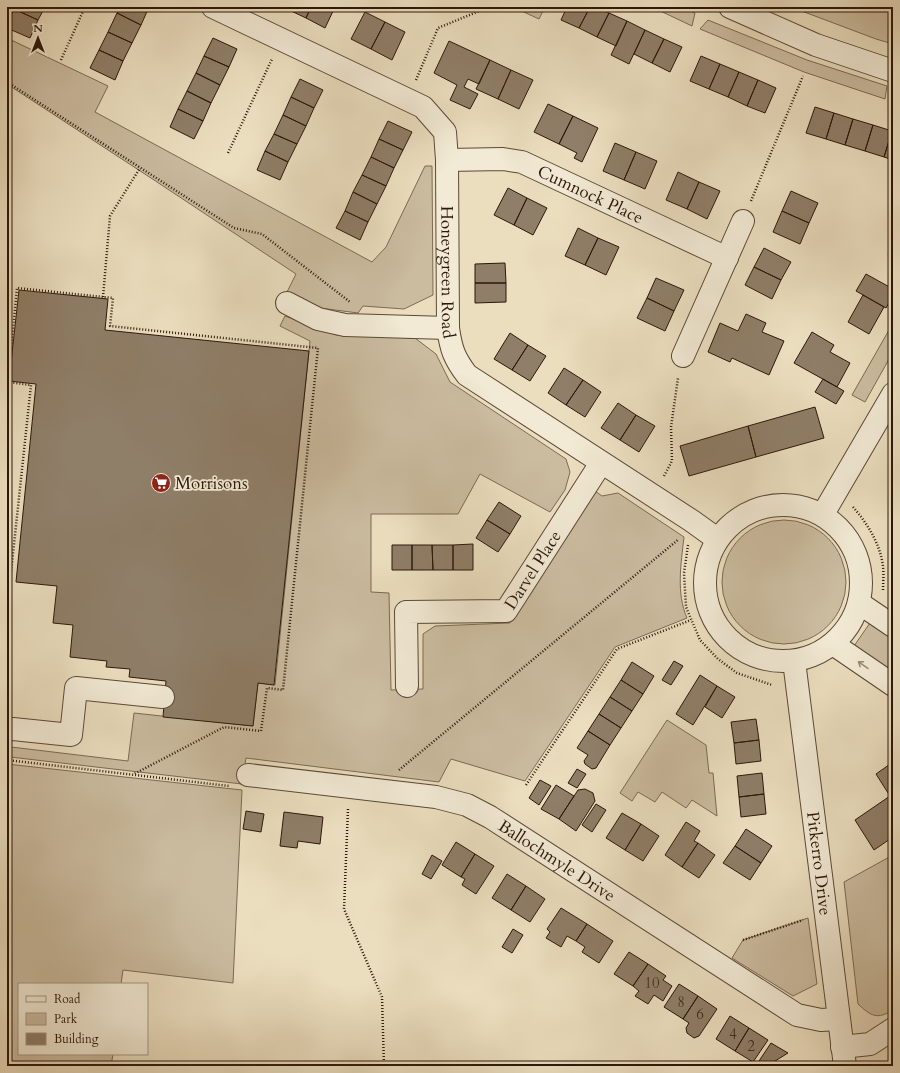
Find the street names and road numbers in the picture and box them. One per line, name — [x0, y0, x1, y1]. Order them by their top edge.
street label: Cumnock Place — [534, 160, 647, 229]
street label: Honeygreen Road — [435, 206, 460, 340]
street label: Darvel Place — [499, 526, 567, 614]
street label: Pitkerro Drive — [801, 810, 837, 917]
street label: Ballochmyle Drive — [494, 814, 620, 907]

